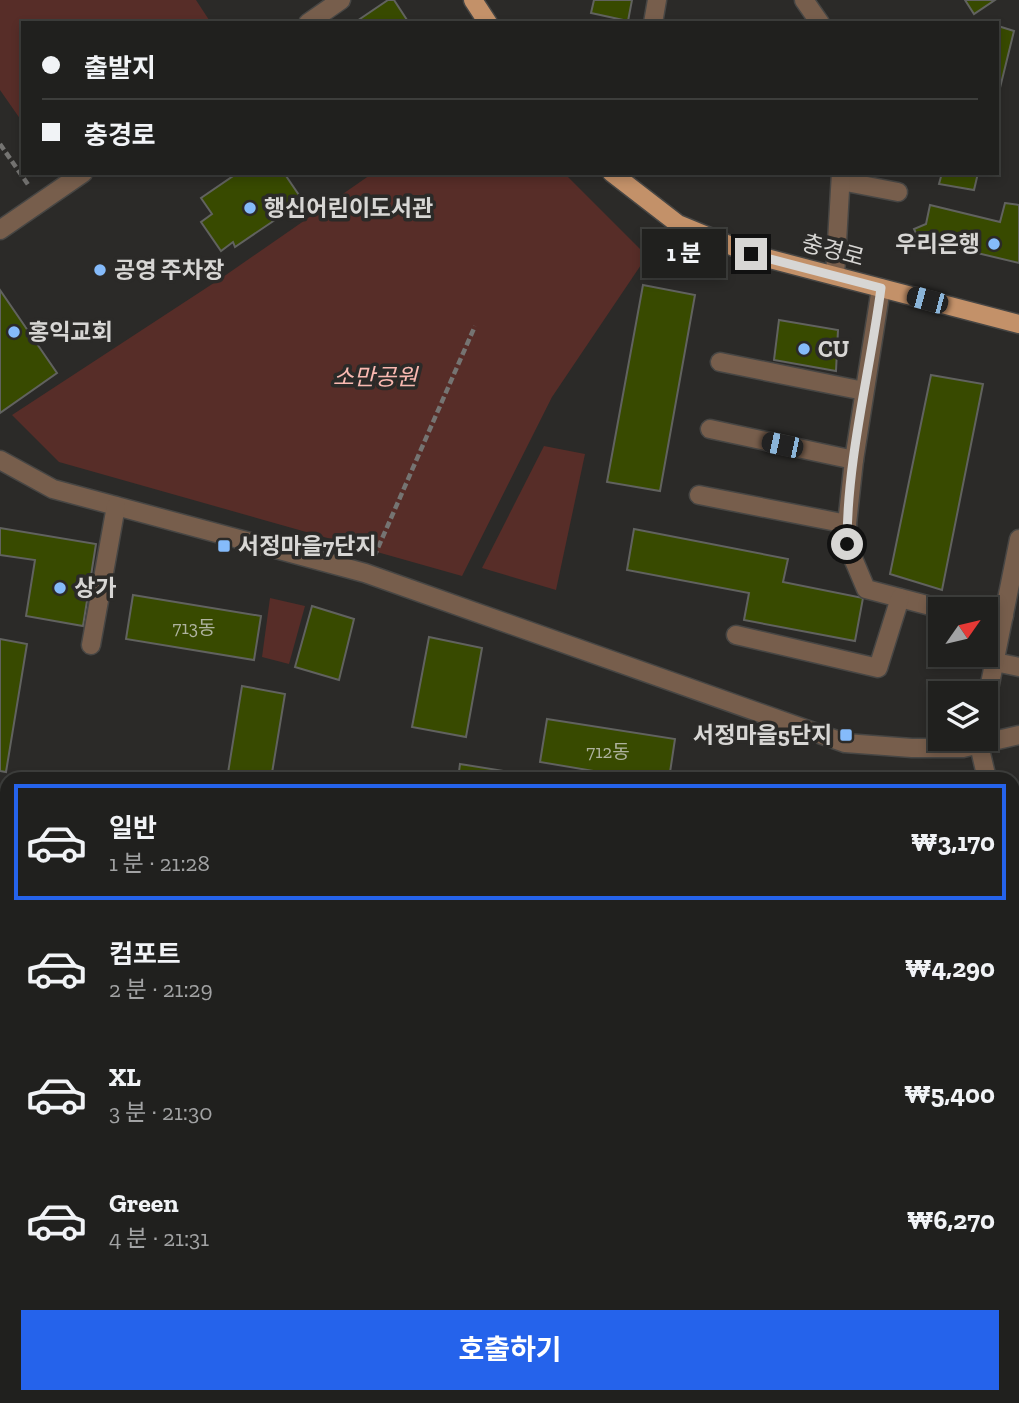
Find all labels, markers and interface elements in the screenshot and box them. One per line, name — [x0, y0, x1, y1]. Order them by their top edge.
text: 출발지 — [84, 52, 156, 84]
text: 충경로 — [84, 119, 156, 151]
place label: 행신어린이도서관 — [264, 194, 433, 222]
marker: 행신어린이도서관 — [242, 200, 258, 216]
street label: 충경로 — [799, 228, 867, 272]
callout: 1 분 — [642, 230, 726, 278]
place label: 우리은행 — [895, 230, 980, 258]
marker: 우리은행 — [986, 236, 1002, 252]
route end — [735, 238, 767, 270]
text: 1 분 — [667, 239, 701, 267]
place label: 공영 주차장 — [114, 256, 224, 284]
marker: 공영 주차장 — [92, 262, 108, 278]
car — [904, 284, 951, 316]
place label: 홍익교회 — [28, 318, 113, 346]
marker: 홍익교회 — [6, 324, 22, 340]
place label: CU — [818, 335, 849, 363]
marker: CU — [796, 341, 812, 357]
park label: 소만공원 — [333, 363, 419, 391]
car — [760, 430, 805, 460]
route start — [831, 528, 863, 560]
place label: 서정마을7단지 — [238, 532, 376, 560]
marker: 서정마을7단지 — [216, 538, 232, 554]
place label: 상가 — [74, 574, 116, 602]
marker: 상가 — [52, 580, 68, 596]
north arrow — [928, 597, 998, 667]
map controls — [928, 597, 998, 751]
house number: 713동 — [172, 616, 216, 639]
button: layers — [928, 681, 998, 751]
place label: 서정마을5단지 — [693, 721, 832, 749]
marker: 서정마을5단지 — [838, 727, 854, 743]
house number: 712동 — [586, 740, 630, 763]
icon: car — [25, 811, 88, 874]
text: 일반 — [109, 812, 157, 844]
text: ₩3,170 — [911, 826, 995, 858]
text: 1 분 · 21:28 — [109, 849, 210, 877]
icon: car — [25, 937, 88, 1000]
text: 컴포트 — [109, 938, 181, 970]
text: ₩4,290 — [905, 952, 995, 984]
text: 2 분 · 21:29 — [109, 975, 213, 1003]
text: XL — [109, 1061, 141, 1093]
icon: car — [25, 1063, 88, 1126]
text: ₩5,400 — [904, 1078, 995, 1110]
text: 3 분 · 21:30 — [109, 1098, 212, 1126]
text: Green — [109, 1187, 179, 1219]
icon: car — [25, 1189, 88, 1252]
text: ₩6,270 — [907, 1204, 995, 1236]
text: 4 분 · 21:31 — [109, 1224, 209, 1252]
button: 호출하기 — [21, 1310, 999, 1390]

